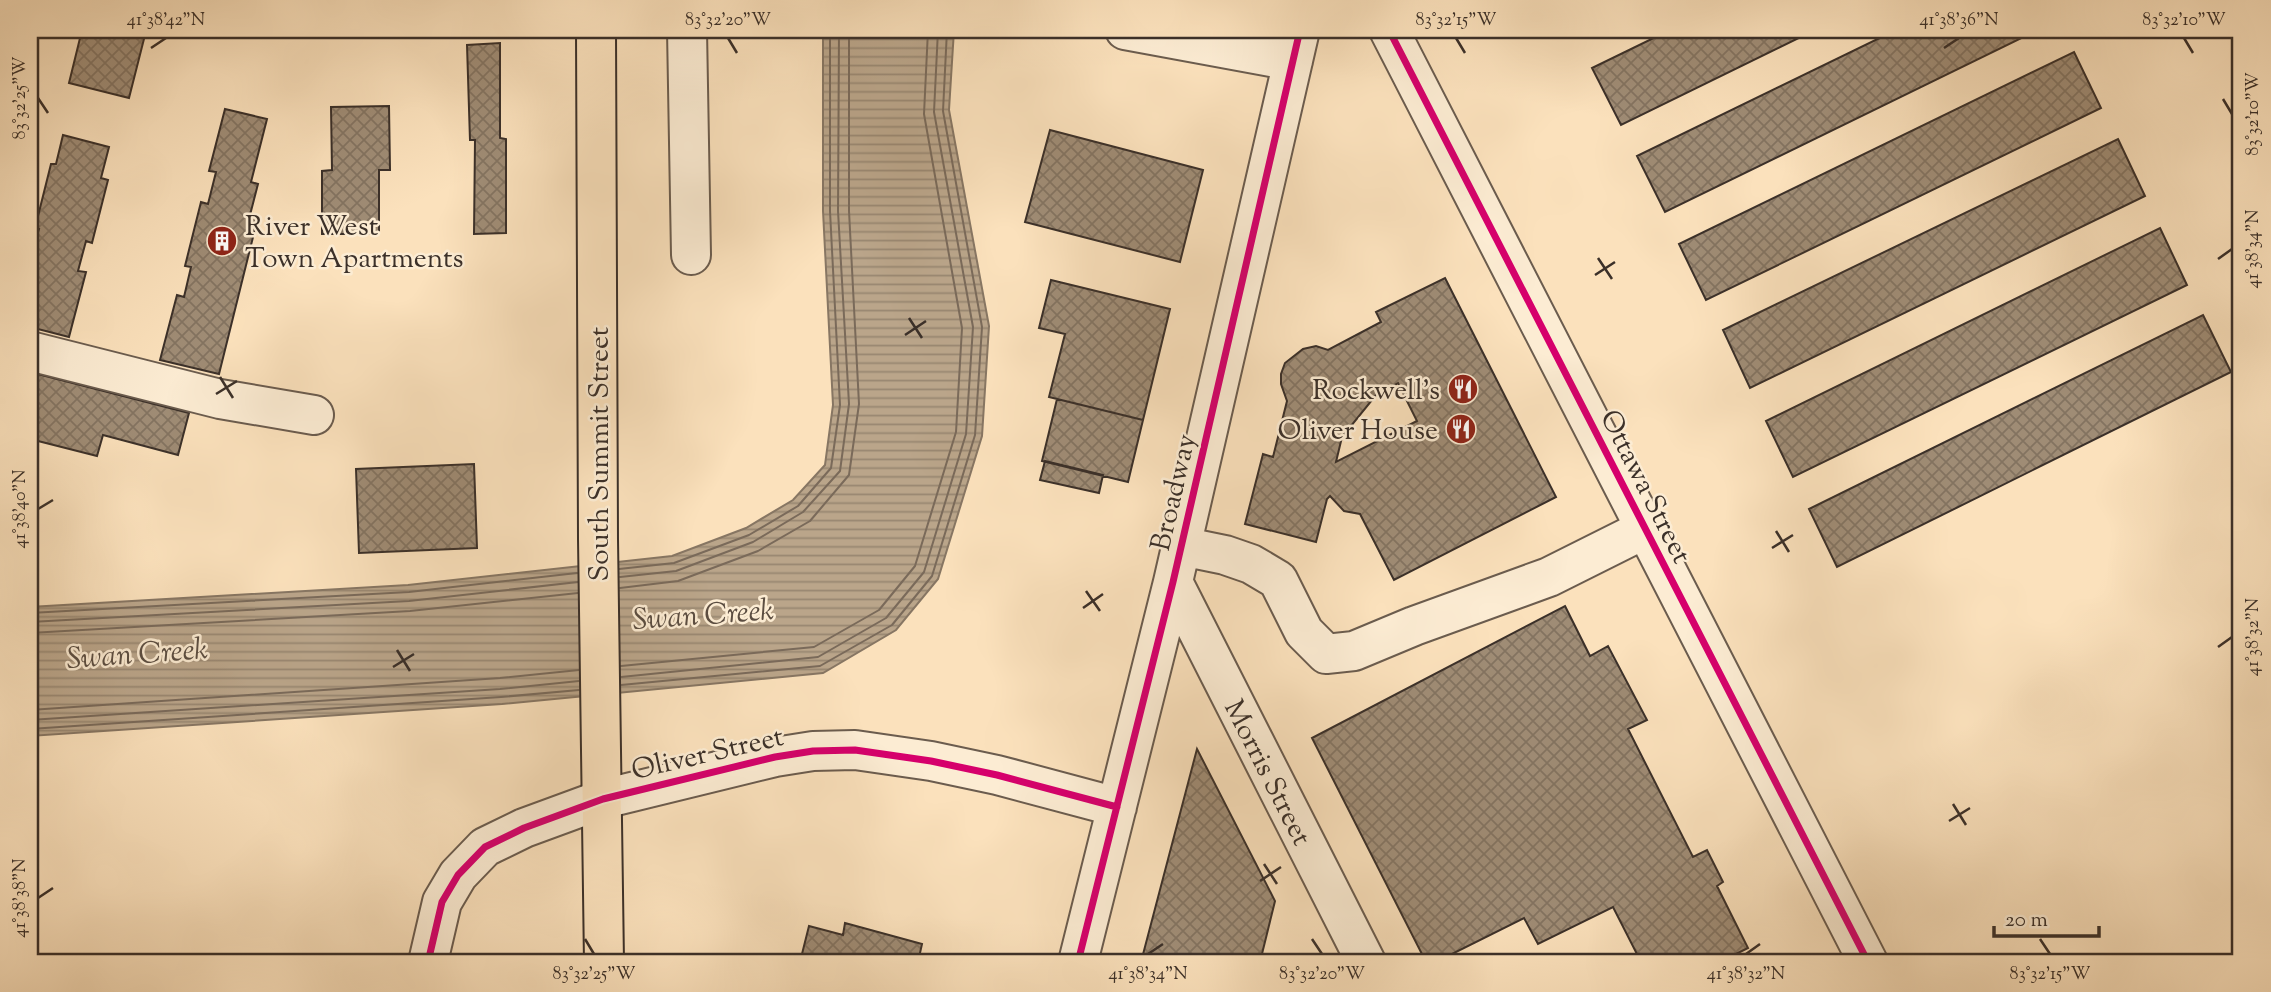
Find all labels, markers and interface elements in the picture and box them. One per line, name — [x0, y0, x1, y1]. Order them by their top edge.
text: 41°38'42"N — [127, 8, 205, 34]
text: 83°32'20"W — [685, 8, 771, 34]
text: 83°32'15"W — [1416, 8, 1496, 34]
text: 41°38'36"N — [1919, 8, 1999, 34]
text: 83°32'10"W — [2142, 8, 2226, 34]
text: 83°32'25"W — [8, 57, 34, 139]
text: 83°32'10"W — [2241, 72, 2267, 156]
place label: River West Town Apartments — [245, 208, 464, 280]
text: 41°38'34"N — [2241, 209, 2267, 289]
building icon: River West Town Apartments — [205, 224, 239, 258]
street label: South Summit Street — [581, 326, 621, 581]
place label: Rockwell's — [1312, 372, 1440, 412]
restaurant icon: Rockwell's — [1446, 372, 1480, 406]
street label: Ottawa Street — [1588, 404, 1700, 572]
place label: Oliver House — [1278, 412, 1438, 452]
restaurant icon: Oliver House — [1444, 412, 1478, 446]
street label: Broadway — [1142, 430, 1208, 555]
text: 41°38'40"N — [8, 469, 34, 549]
water label: Swan Creek — [631, 590, 775, 643]
text: 41°38'32"N — [2241, 598, 2267, 676]
water label: Swan Creek — [65, 629, 209, 682]
street label: Morris Street — [1212, 694, 1320, 854]
street label: Oliver Street — [628, 718, 788, 792]
text: 41°38'38"N — [8, 858, 34, 938]
scale bar — [1994, 894, 2100, 938]
text: 20 m — [2005, 906, 2048, 936]
text: 83°32'25"W — [553, 962, 635, 988]
text: 41°38'34"N — [1108, 962, 1188, 988]
text: 83°32'20"W — [1279, 962, 1365, 988]
text: 41°38'32"N — [1707, 962, 1785, 988]
text: 83°32'15"W — [2010, 962, 2090, 988]

